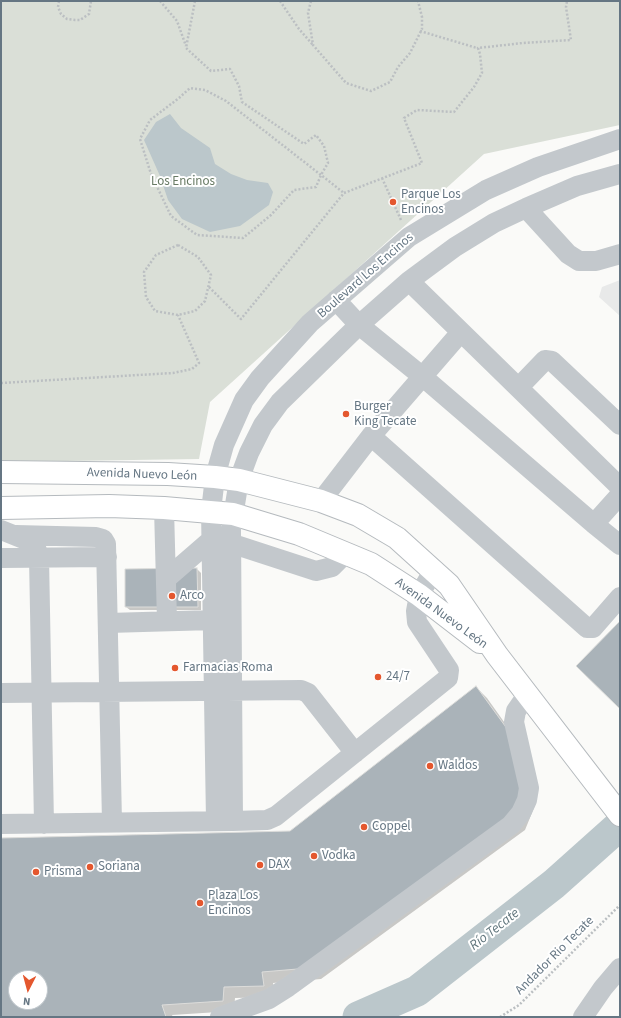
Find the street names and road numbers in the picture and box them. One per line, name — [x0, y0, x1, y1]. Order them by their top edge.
street label: Boulevard Los Encinos — [315, 230, 417, 322]
street label: Avenida Nuevo León — [86, 465, 198, 485]
street label: Avenida Nuevo León — [392, 575, 490, 653]
street label: Andador Rio Tecate — [512, 913, 598, 999]

